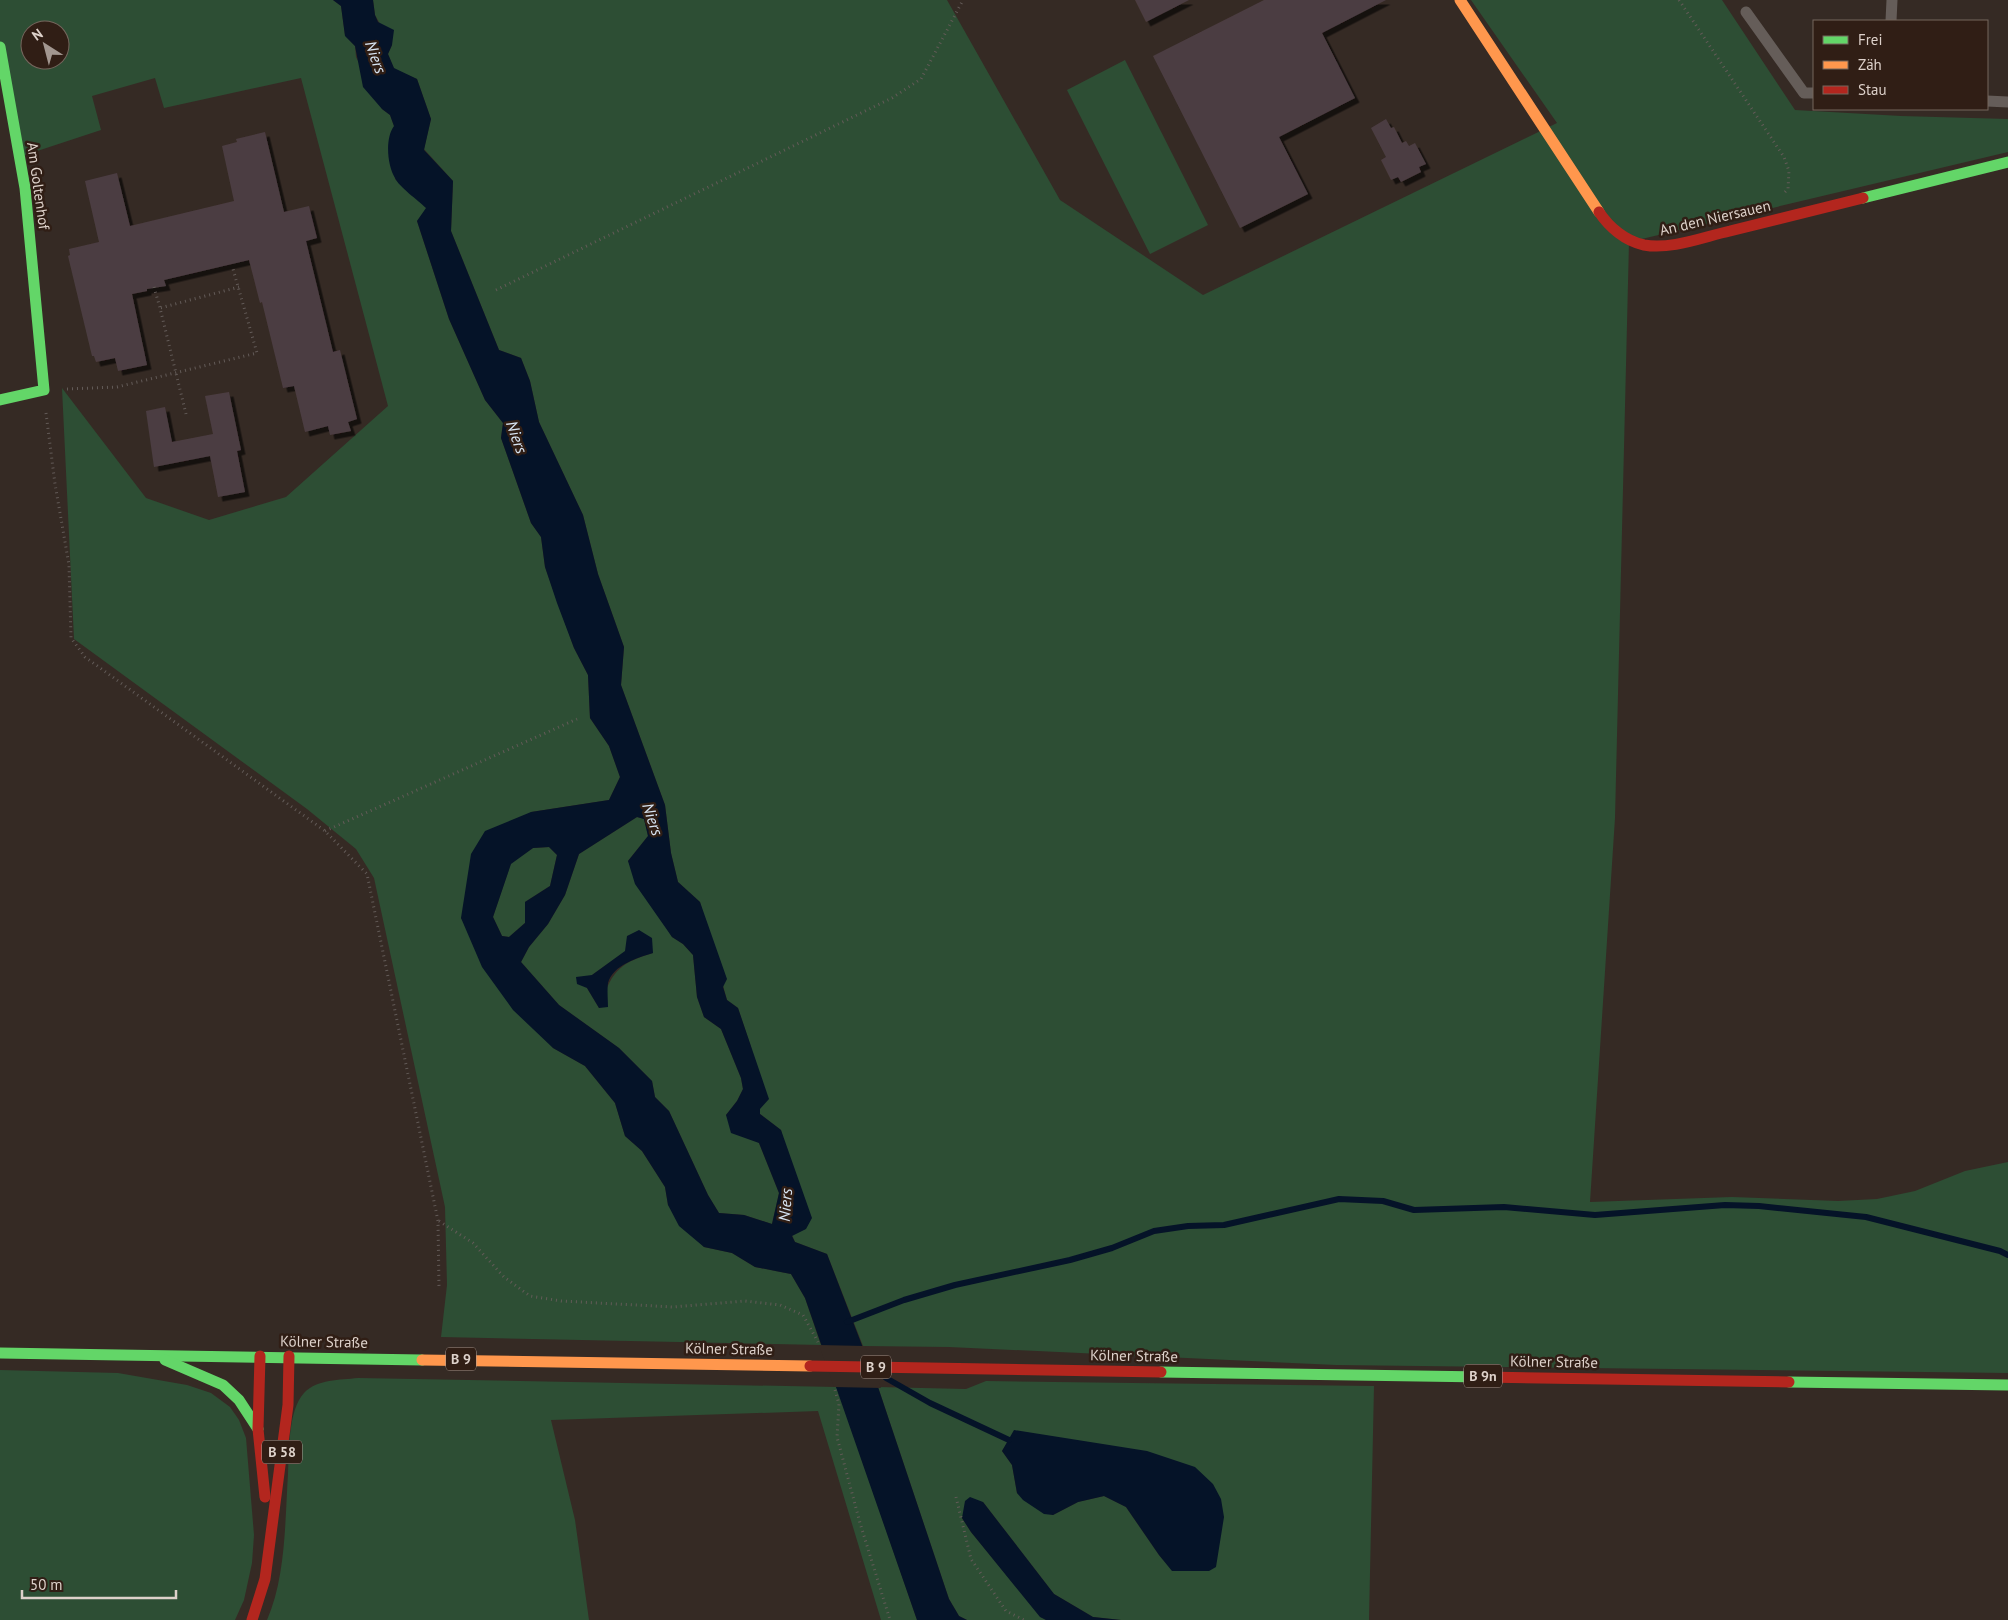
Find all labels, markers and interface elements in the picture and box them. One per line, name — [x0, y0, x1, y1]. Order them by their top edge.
north arrow — [20, 20, 70, 70]
legend — [1813, 20, 1988, 110]
text: N — [28, 24, 46, 44]
text: Frei — [1858, 30, 1883, 49]
water label: Niers — [361, 38, 391, 77]
text: Zäh — [1858, 55, 1882, 74]
text: Stau — [1858, 80, 1887, 99]
street label: Am Goltenhof — [23, 141, 54, 232]
street label: An den Niersauen — [1658, 196, 1772, 240]
water label: Niers — [502, 418, 532, 457]
water label: Niers — [638, 800, 668, 839]
water label: Niers — [774, 1187, 796, 1222]
street label: Kölner Straße — [280, 1331, 368, 1352]
street label: Kölner Straße — [685, 1338, 773, 1359]
street label: Kölner Straße — [1090, 1345, 1178, 1366]
road number: B 9 — [446, 1348, 476, 1370]
street label: Kölner Straße — [1510, 1351, 1598, 1372]
road number: B 9 — [861, 1355, 891, 1378]
road number: B 9n — [1464, 1364, 1502, 1388]
road number: B 58 — [262, 1440, 302, 1464]
scale bar — [22, 1568, 176, 1600]
text: 50 m — [30, 1575, 63, 1594]

